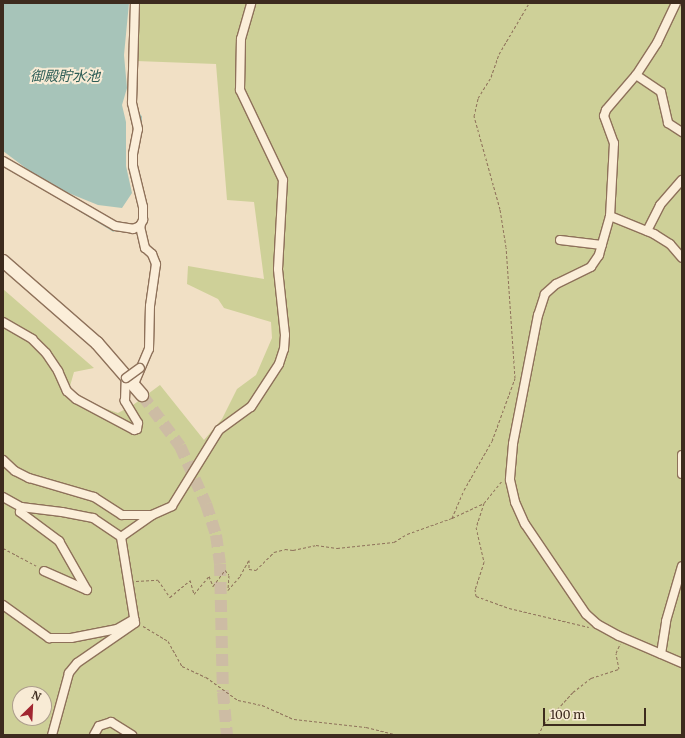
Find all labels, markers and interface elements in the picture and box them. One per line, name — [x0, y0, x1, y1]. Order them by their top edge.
water label: 御殿貯水池 — [30, 68, 100, 84]
north arrow — [12, 686, 52, 726]
text: N — [30, 688, 43, 704]
scale bar — [545, 700, 648, 726]
text: 100 m — [550, 707, 585, 722]

